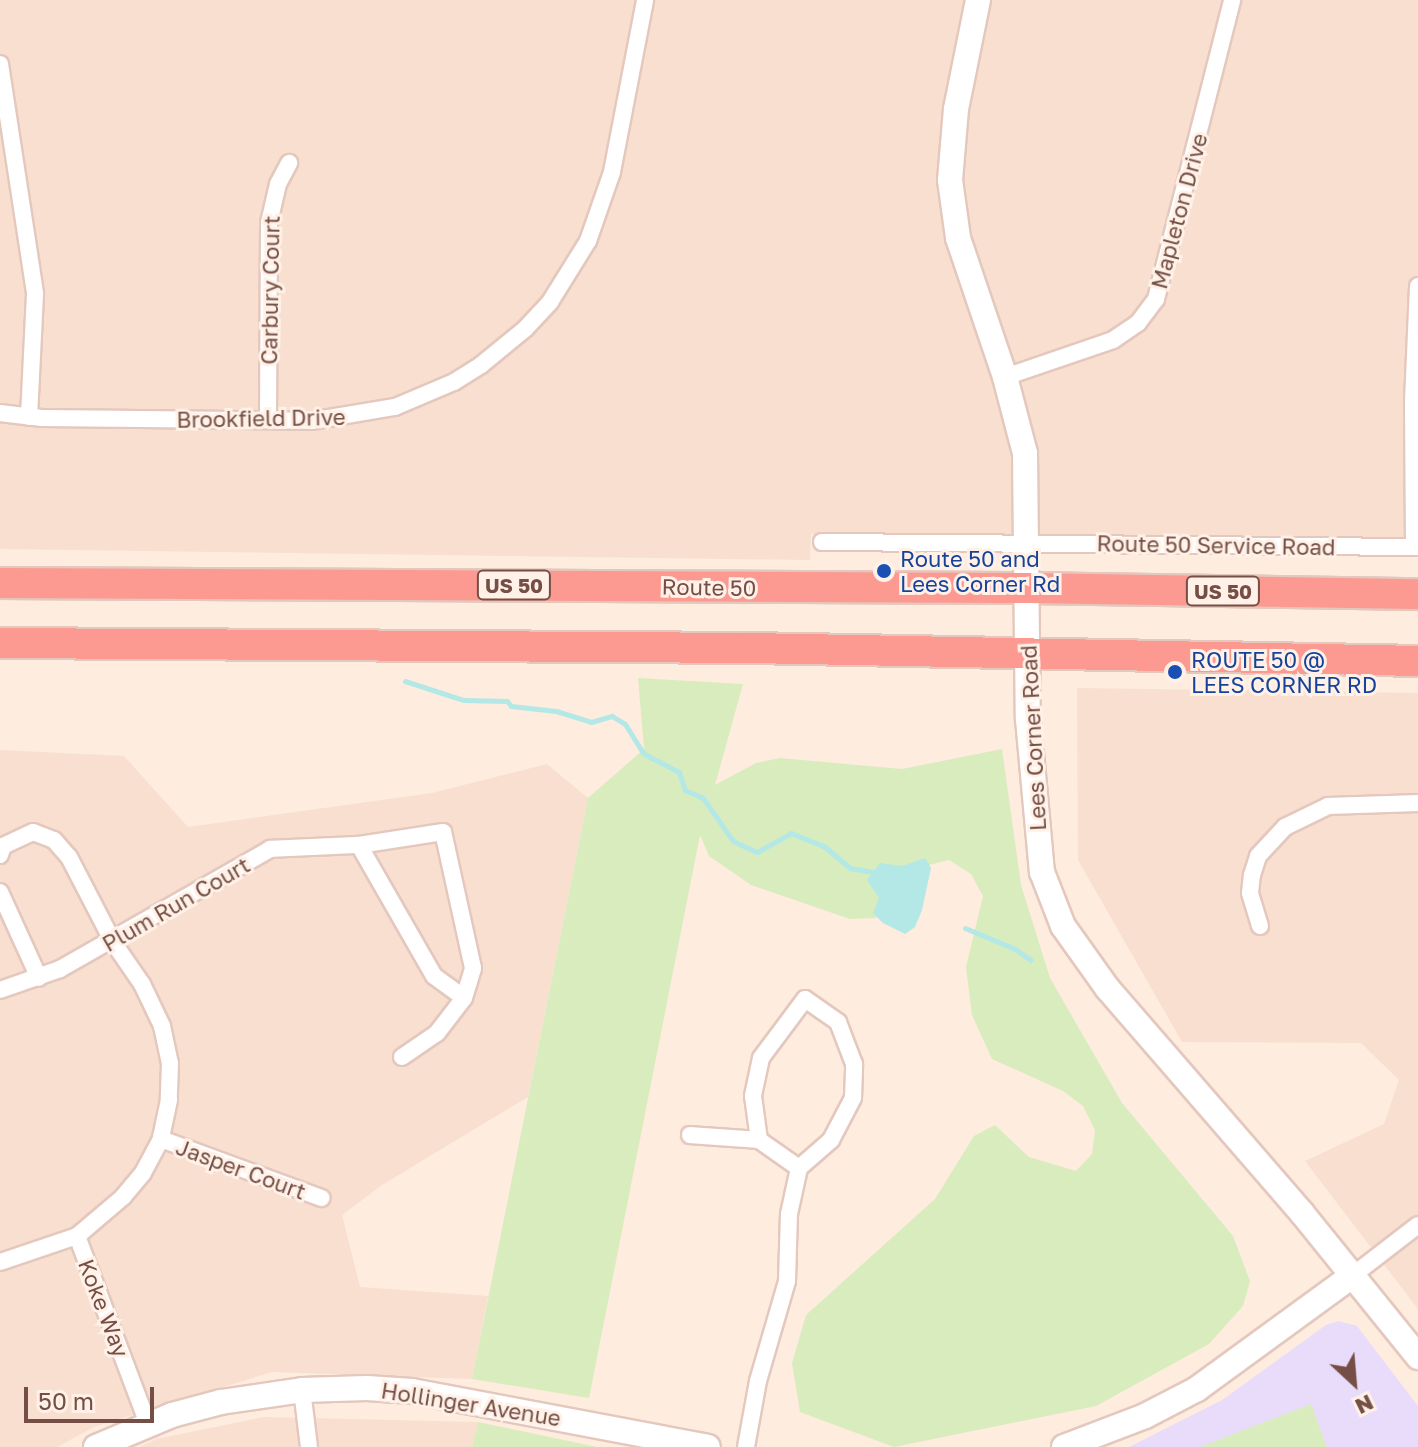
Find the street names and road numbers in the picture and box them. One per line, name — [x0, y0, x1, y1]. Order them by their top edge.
street label: Mapleton Drive — [1146, 130, 1212, 292]
street label: Carbury Court — [256, 215, 284, 365]
street label: Brookfield Drive — [176, 403, 346, 433]
street label: Route 50 Service Road — [1096, 530, 1336, 560]
road number: US 50 — [476, 569, 552, 601]
street label: Route 50 — [661, 573, 757, 601]
road number: US 50 — [1185, 575, 1261, 607]
street label: Lees Corner Road — [1015, 644, 1051, 832]
street label: Plum Run Court — [98, 851, 254, 957]
street label: Jasper Court — [173, 1133, 309, 1205]
street label: Koke Way — [73, 1255, 135, 1361]
street label: Hollinger Avenue — [379, 1377, 563, 1431]

